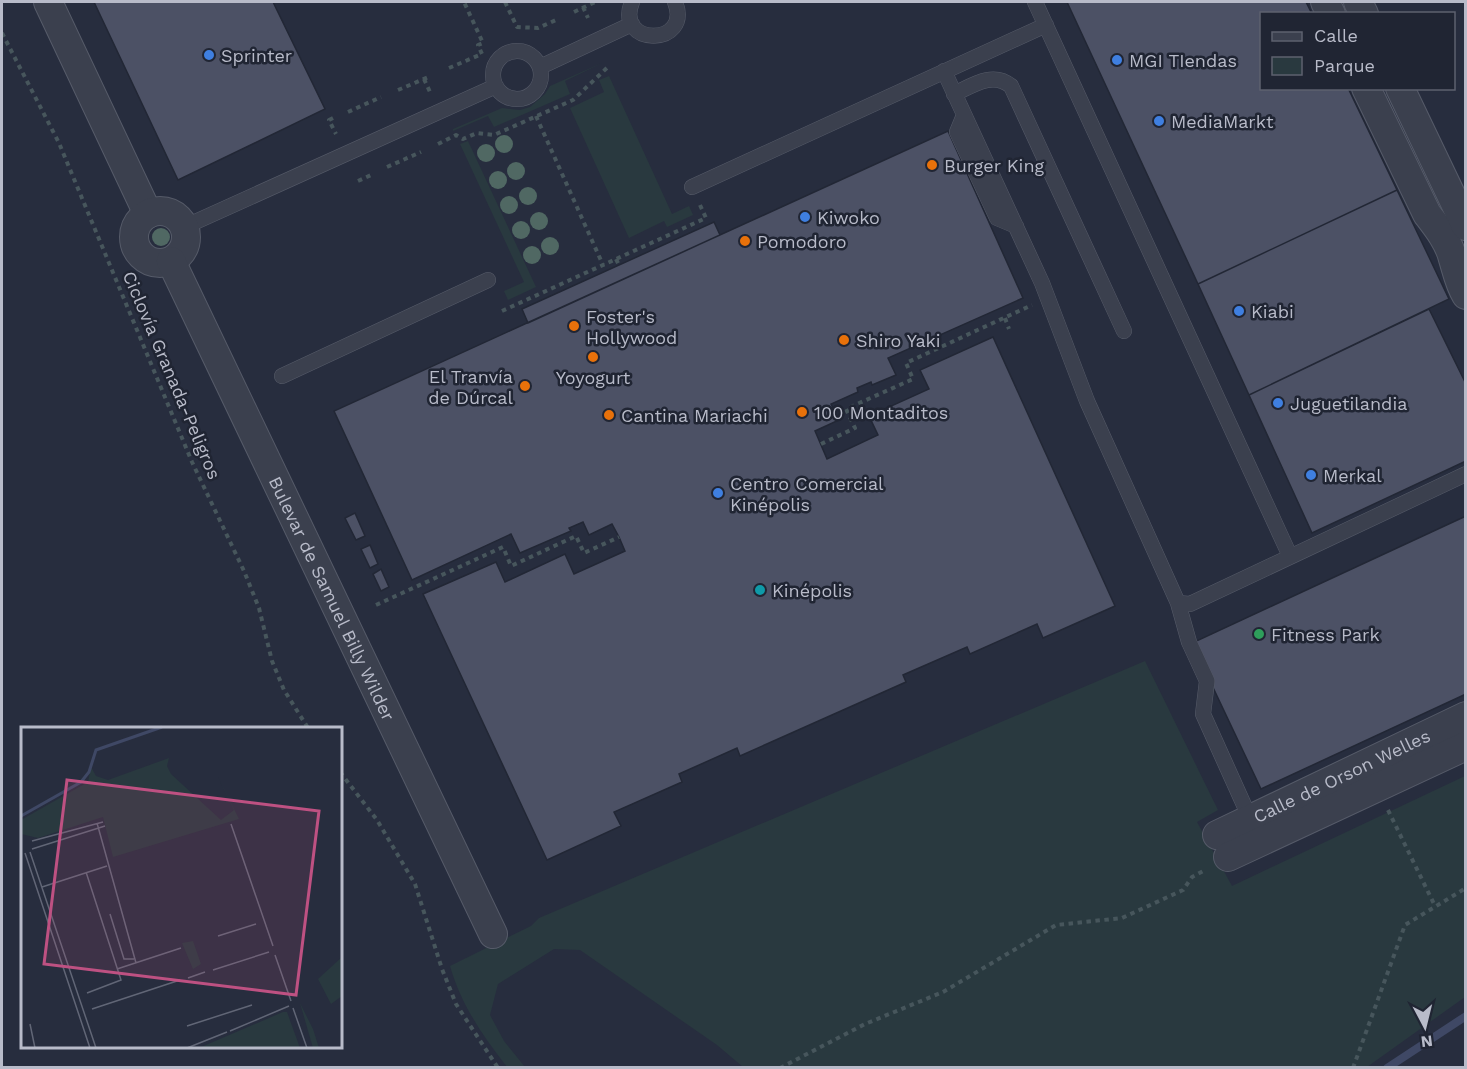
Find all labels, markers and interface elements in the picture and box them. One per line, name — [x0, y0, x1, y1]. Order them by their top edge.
legend — [1260, 12, 1455, 90]
text: Calle — [1314, 25, 1358, 46]
place label: Sprinter — [221, 45, 292, 66]
marker: Sprinter — [202, 48, 216, 62]
place label: MGI TIendas — [1129, 50, 1237, 71]
marker: MGI TIendas — [1110, 53, 1124, 67]
text: Parque — [1314, 55, 1375, 76]
place label: MediaMarkt — [1171, 111, 1274, 132]
marker: MediaMarkt — [1152, 114, 1166, 128]
place label: Burger King — [944, 155, 1045, 176]
marker: Burger King — [925, 158, 939, 172]
place label: Kiwoko — [817, 207, 880, 228]
marker: Kiwoko — [798, 210, 812, 224]
place label: Pomodoro — [757, 231, 847, 252]
marker: Pomodoro — [738, 234, 752, 248]
street label: Ciclovía Granada-Peligros — [119, 268, 225, 482]
place label: Kiabi — [1251, 301, 1294, 322]
marker: Kiabi — [1232, 304, 1246, 318]
place label: Foster's Hollywood — [586, 306, 677, 348]
marker: Foster's Hollywood — [567, 319, 581, 333]
place label: Shiro Yaki — [856, 330, 941, 351]
marker: Shiro Yaki — [837, 333, 851, 347]
marker: Yoyogurt — [586, 350, 600, 364]
place label: El Tranvía de Dúrcal — [428, 366, 513, 408]
place label: Yoyogurt — [556, 367, 631, 388]
marker: El Tranvía de Dúrcal — [518, 379, 532, 393]
place label: Juguetilandia — [1290, 393, 1407, 414]
marker: Juguetilandia — [1271, 396, 1285, 410]
place label: 100 Montaditos — [814, 402, 948, 423]
place label: Cantina Mariachi — [621, 405, 768, 426]
marker: 100 Montaditos — [795, 405, 809, 419]
marker: Cantina Mariachi — [602, 408, 616, 422]
place label: Merkal — [1323, 465, 1382, 486]
marker: Merkal — [1304, 468, 1318, 482]
street label: Bulevar de Samuel Billy Wilder — [265, 473, 400, 724]
place label: Centro Comercial Kinépolis — [730, 473, 884, 515]
marker: Centro Comercial Kinépolis — [711, 486, 725, 500]
place label: Kinépolis — [772, 580, 852, 601]
marker: Kinépolis — [753, 583, 767, 597]
place label: Fitness Park — [1271, 624, 1380, 645]
marker: Fitness Park — [1252, 627, 1266, 641]
street label: Calle de Orson Welles — [1250, 724, 1433, 827]
inset map — [21, 727, 342, 1048]
north arrow — [1395, 997, 1455, 1057]
text: N — [1420, 1031, 1434, 1052]

